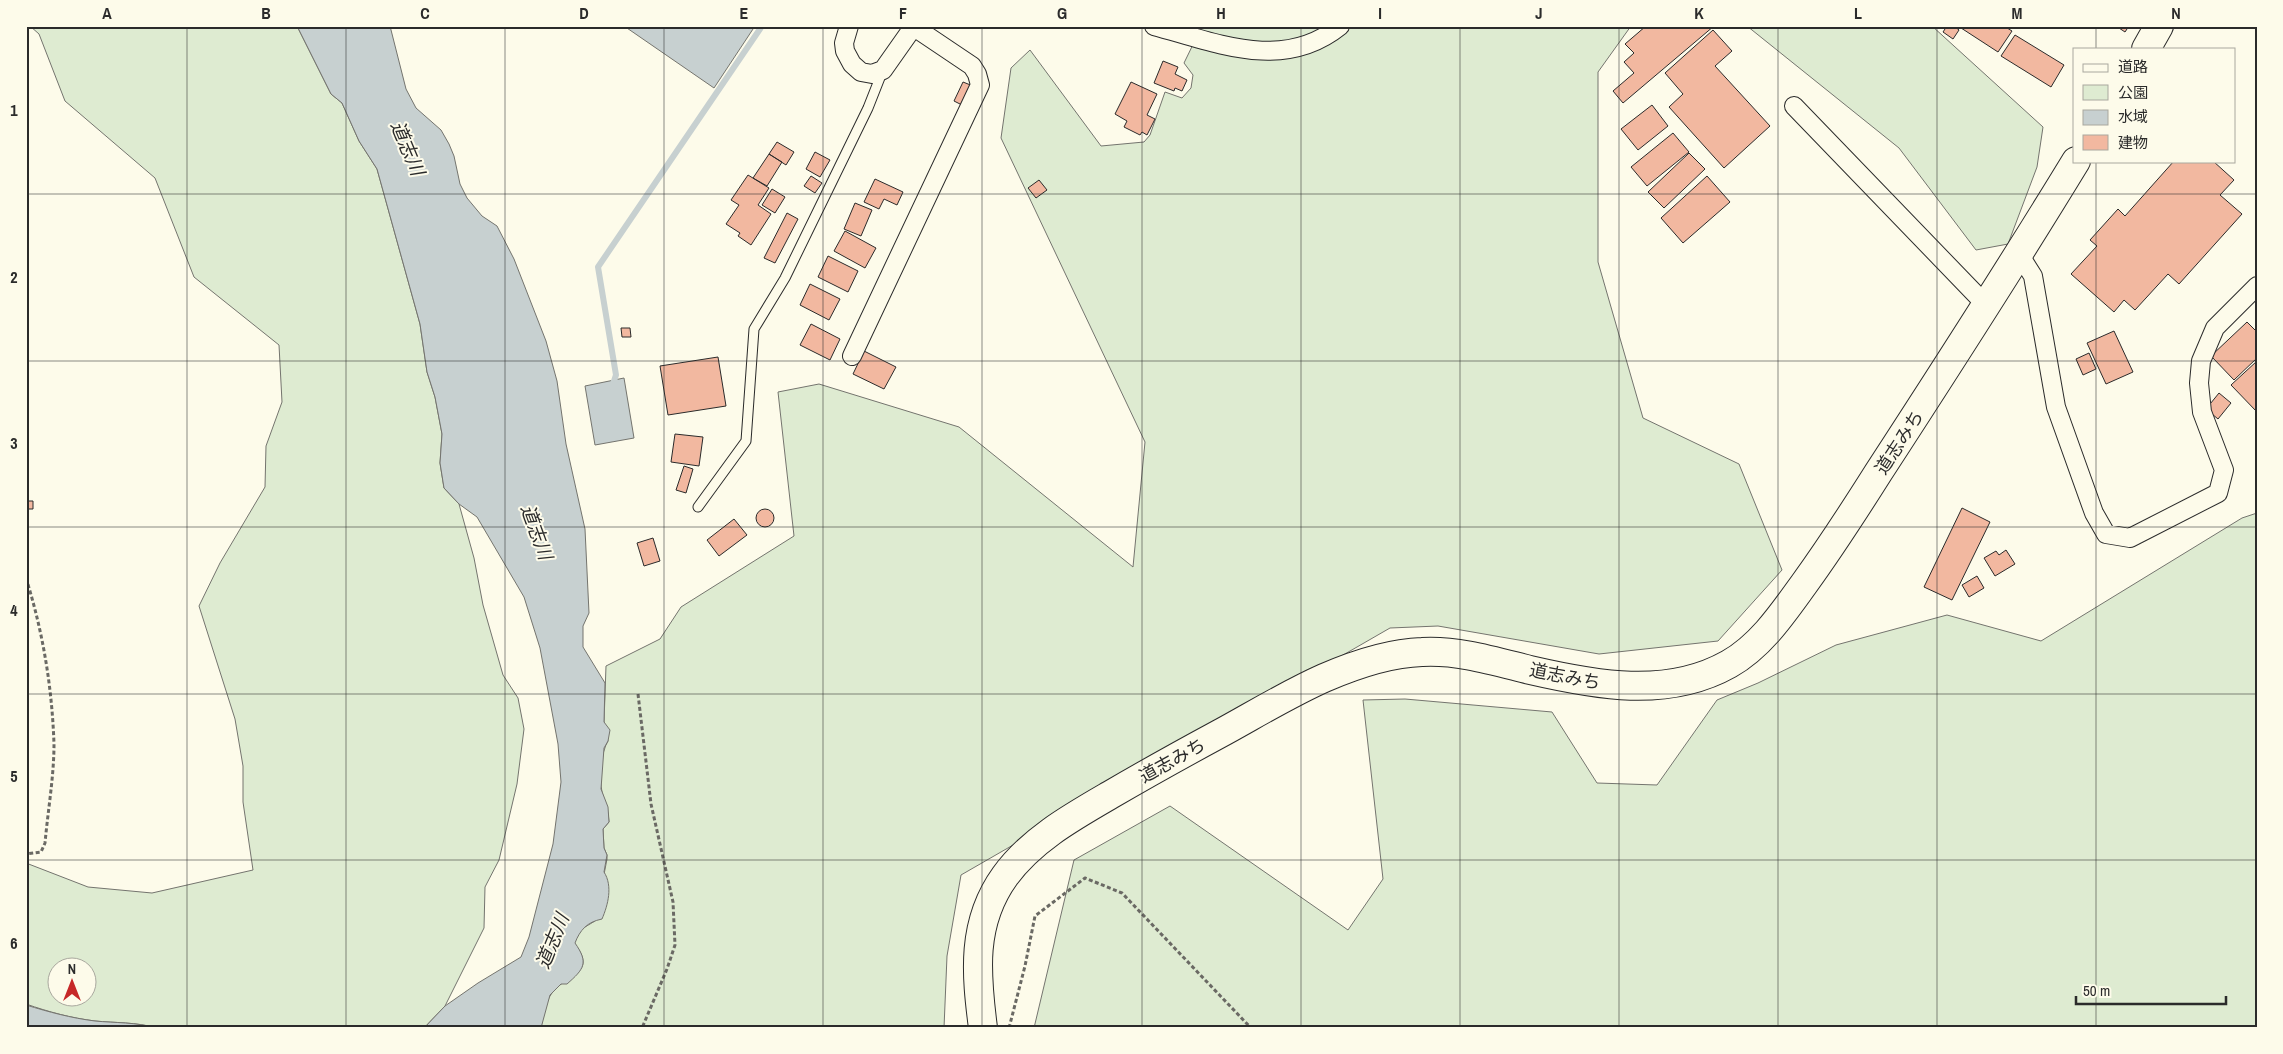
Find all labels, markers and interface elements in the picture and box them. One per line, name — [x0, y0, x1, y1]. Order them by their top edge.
text: A — [102, 2, 112, 24]
text: B — [261, 2, 271, 24]
text: C — [420, 2, 430, 24]
text: D — [579, 2, 589, 24]
text: E — [740, 2, 749, 24]
text: F — [899, 2, 907, 24]
text: G — [1057, 2, 1067, 24]
text: H — [1216, 2, 1226, 24]
text: I — [1378, 2, 1382, 24]
text: J — [1535, 2, 1543, 24]
text: K — [1694, 2, 1704, 24]
text: L — [1854, 2, 1862, 24]
text: M — [2012, 2, 2023, 24]
text: N — [2171, 2, 2181, 24]
legend — [2073, 48, 2236, 162]
text: 道路 — [2118, 56, 2148, 77]
text: 公園 — [2118, 82, 2148, 103]
text: 1 — [10, 99, 18, 121]
text: 水域 — [2118, 106, 2148, 127]
water label: 道志川 — [385, 117, 432, 181]
text: 建物 — [2118, 132, 2148, 153]
text: 2 — [10, 266, 18, 288]
street label: 道志みち — [1869, 405, 1929, 479]
text: 3 — [10, 432, 18, 454]
water label: 道志川 — [515, 501, 560, 565]
text: 4 — [10, 599, 18, 621]
street label: 道志みち — [1527, 657, 1603, 695]
street label: 道志みち — [1134, 732, 1210, 788]
text: 5 — [10, 765, 18, 787]
water label: 道志川 — [529, 908, 575, 972]
text: 6 — [10, 932, 18, 954]
north arrow — [48, 956, 98, 1006]
text: N — [68, 960, 76, 978]
scale bar — [2076, 974, 2226, 1006]
text: 50 m — [2083, 980, 2110, 1001]

